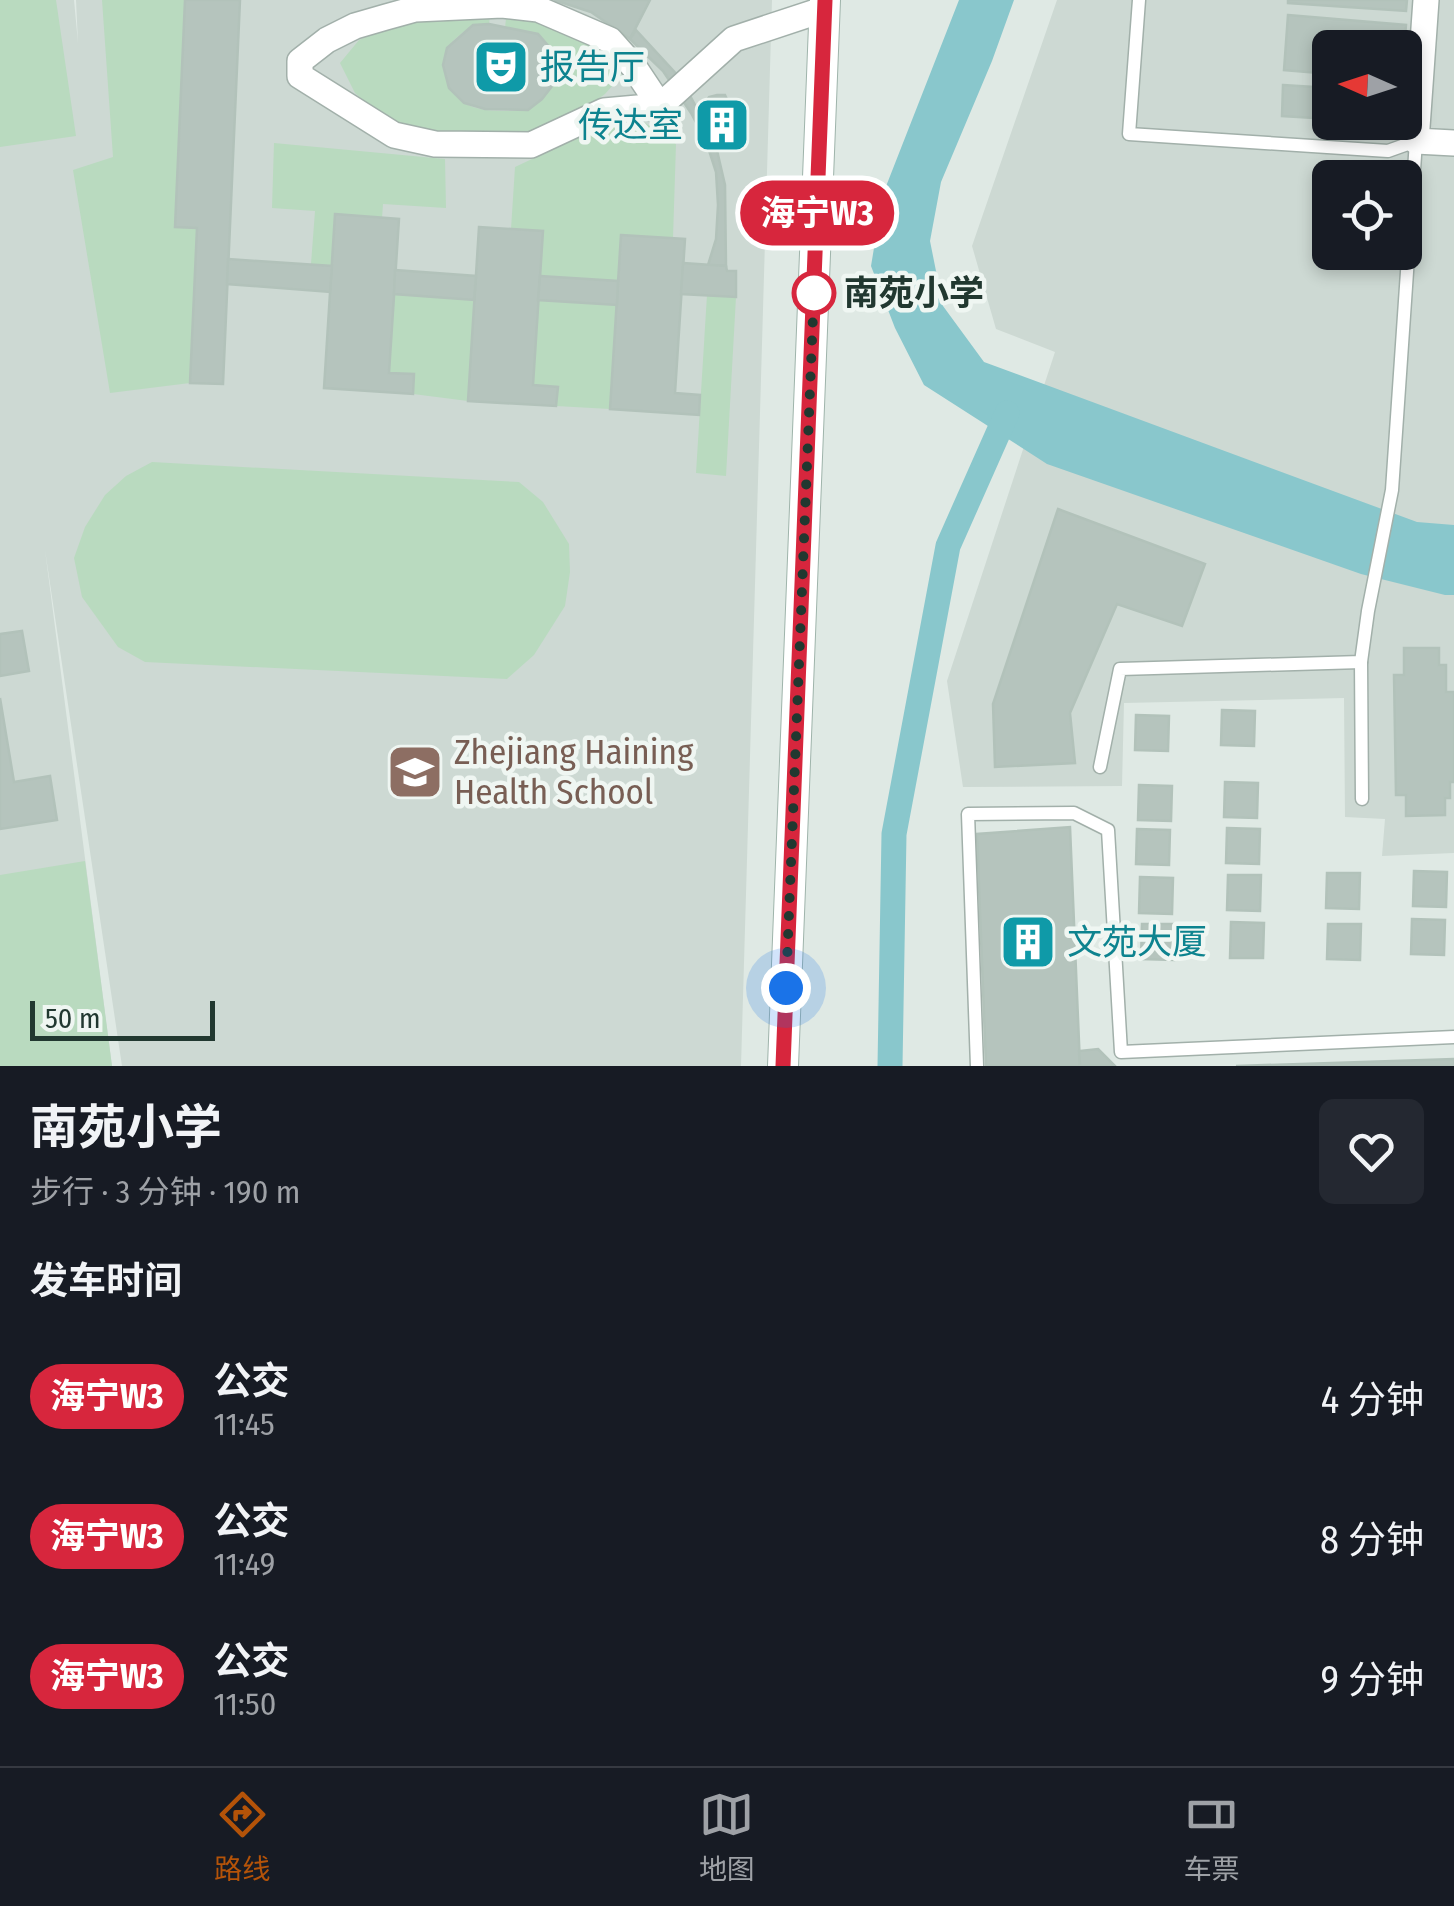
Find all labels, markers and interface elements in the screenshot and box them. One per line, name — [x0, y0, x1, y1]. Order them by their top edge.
north arrow — [1312, 30, 1422, 140]
map controls — [1312, 30, 1422, 270]
theatre icon: 报告厅 — [471, 37, 531, 97]
place label: 报告厅 — [540, 46, 645, 88]
building icon: 传达室 — [692, 95, 752, 155]
place label: 传达室 — [578, 104, 683, 146]
button: locate — [1312, 160, 1422, 270]
line badge: 海宁W3 — [747, 180, 887, 246]
text: 海宁W3 — [760, 192, 874, 234]
marker: 南苑小学 — [793, 272, 835, 314]
place label: 南苑小学 — [844, 272, 984, 314]
place label: Zhejiang Haining Health School — [454, 731, 694, 813]
school or university icon: Zhejiang Haining Health School — [385, 742, 445, 802]
building icon: 文苑大厦 — [998, 912, 1058, 972]
place label: 文苑大厦 — [1067, 921, 1207, 963]
your location — [761, 963, 811, 1013]
scale bar — [30, 996, 215, 1040]
text: 50 m — [45, 1002, 101, 1035]
text: 南苑小学 — [30, 1099, 222, 1157]
button: heart — [1319, 1099, 1424, 1204]
text: 步行 · 3 分钟 · 190 m — [30, 1173, 300, 1211]
text: 发车时间 — [30, 1258, 182, 1304]
text: 公交 — [214, 1358, 290, 1404]
text: 海宁W3 — [50, 1375, 164, 1417]
text: 4 分钟 — [1321, 1377, 1424, 1423]
text: 11:45 — [214, 1405, 275, 1443]
text: 公交 — [214, 1498, 290, 1544]
text: 海宁W3 — [50, 1515, 164, 1557]
text: 8 分钟 — [1320, 1517, 1424, 1563]
text: 11:49 — [214, 1545, 275, 1583]
text: 公交 — [214, 1638, 290, 1684]
text: 海宁W3 — [50, 1655, 164, 1697]
text: 9 分钟 — [1321, 1657, 1424, 1703]
text: 11:50 — [214, 1685, 276, 1723]
tab: 路线 — [214, 1787, 270, 1887]
tab: 地图 — [699, 1787, 755, 1887]
tab: 车票 — [1184, 1787, 1240, 1887]

